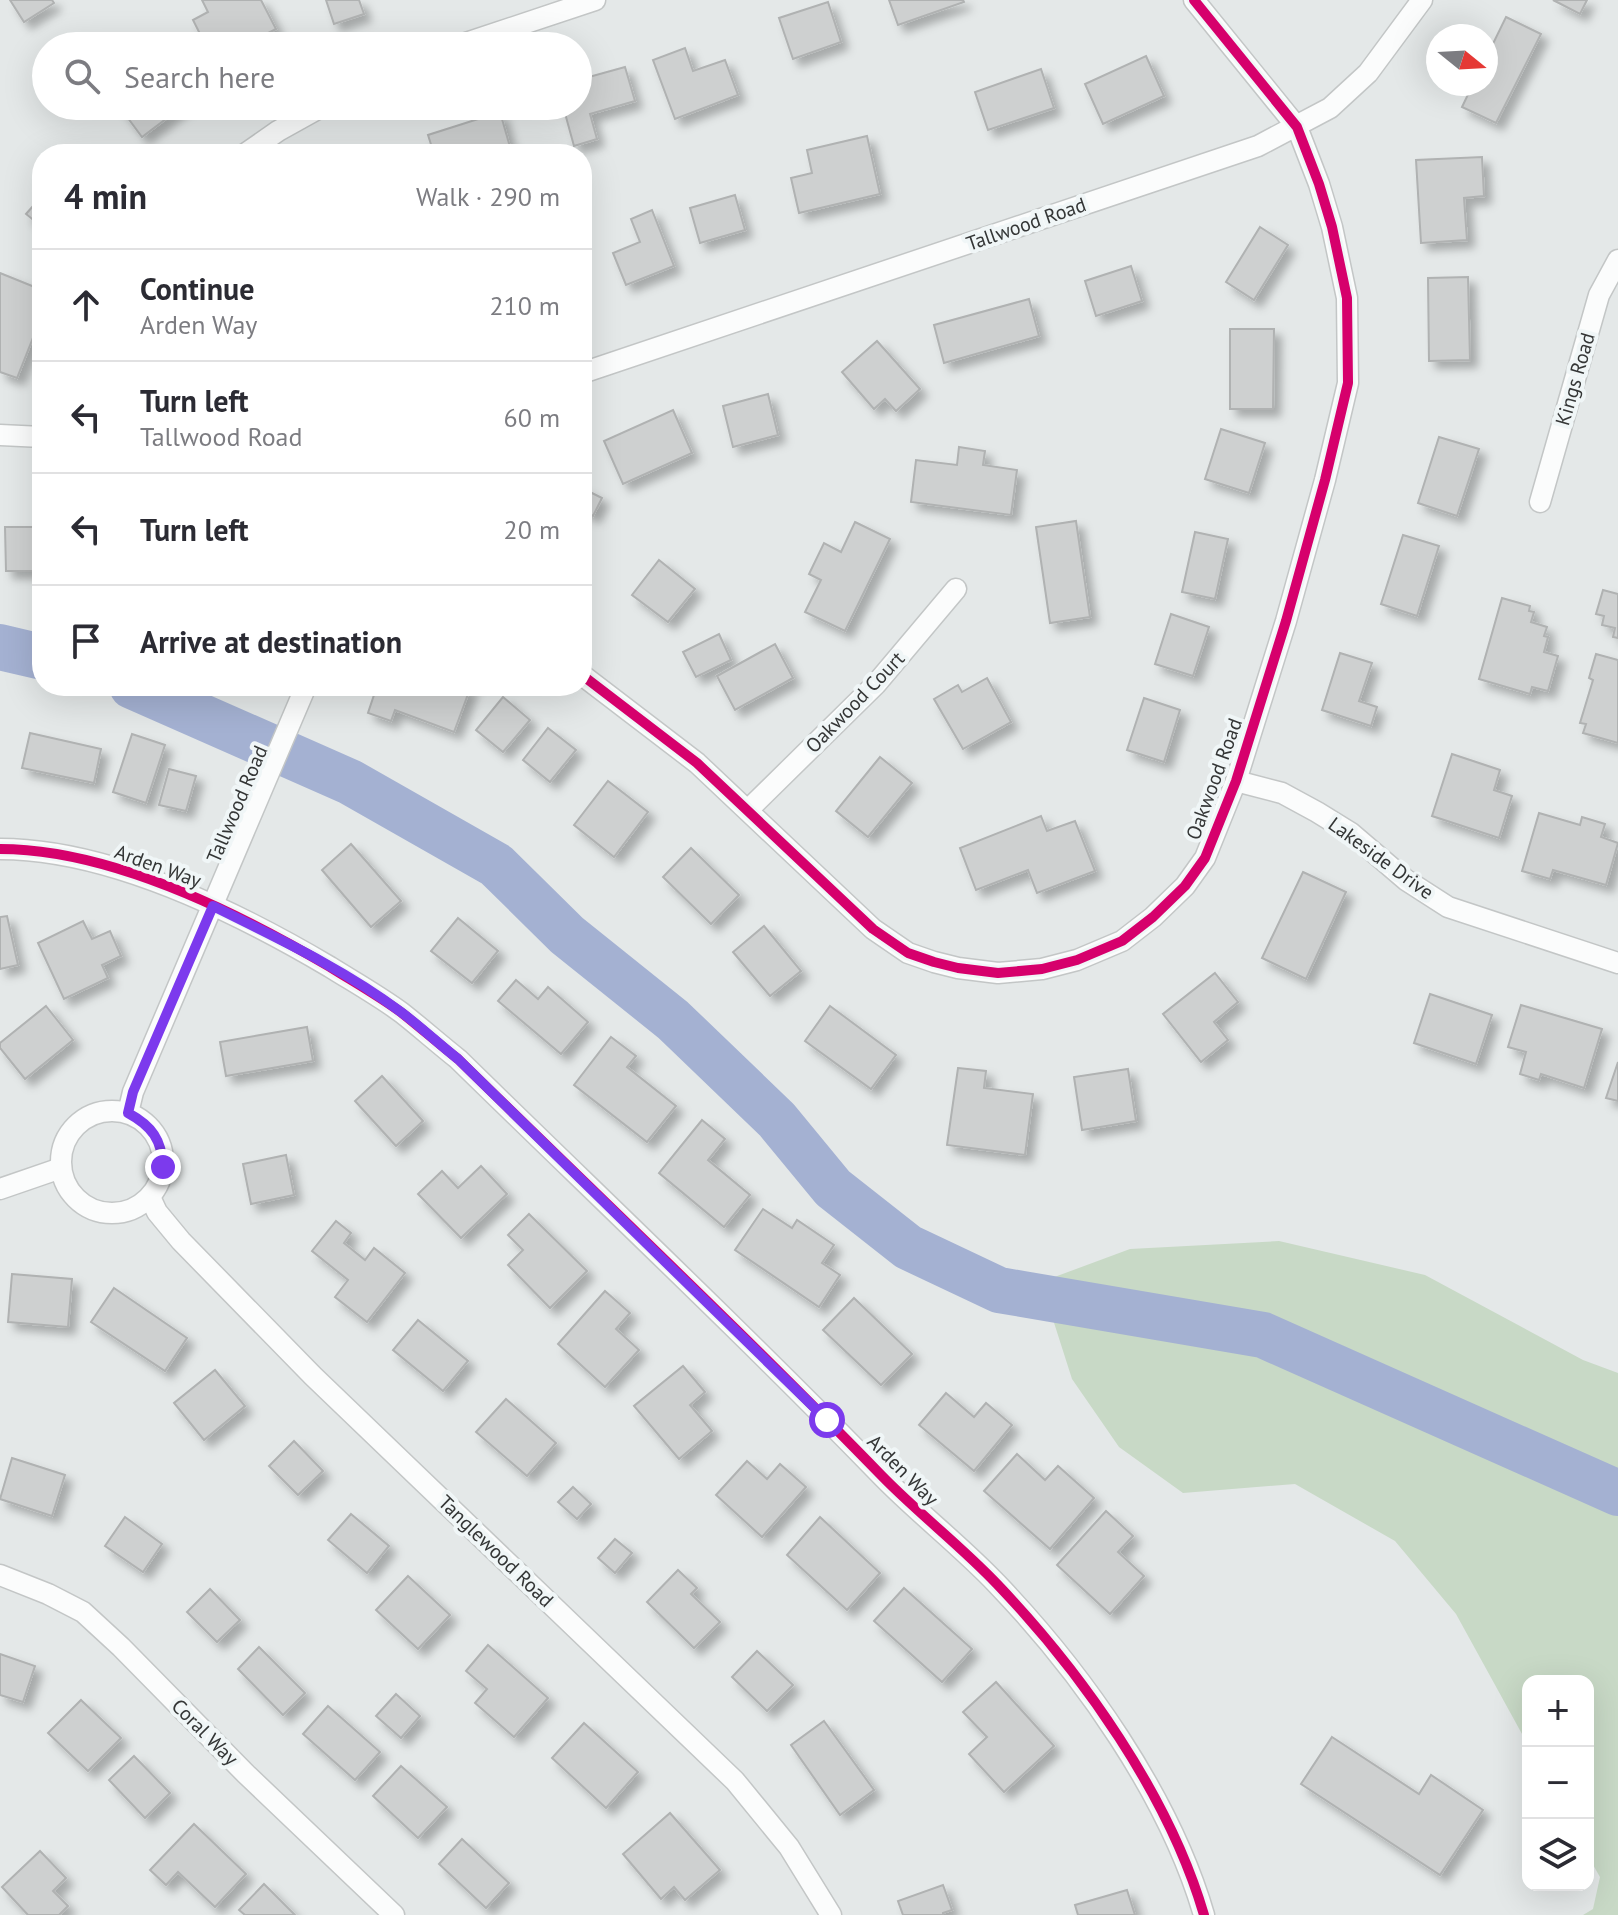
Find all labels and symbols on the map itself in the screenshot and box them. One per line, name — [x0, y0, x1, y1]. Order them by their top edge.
north arrow — [1426, 24, 1498, 96]
street label: Tallwood Road — [963, 191, 1089, 257]
street label: Kings Road — [1549, 330, 1601, 428]
street label: Oakwood Court — [800, 645, 910, 758]
street label: Oakwood Road — [1180, 715, 1248, 843]
street label: Tallwood Road — [201, 741, 273, 867]
street label: Lakeside Drive — [1323, 811, 1439, 905]
street label: Arden Way — [111, 838, 206, 894]
route end — [145, 1149, 181, 1185]
route start — [809, 1402, 845, 1438]
street label: Arden Way — [862, 1429, 945, 1512]
street label: Tanglewood Road — [433, 1489, 559, 1613]
street label: Coral Way — [166, 1693, 244, 1771]

